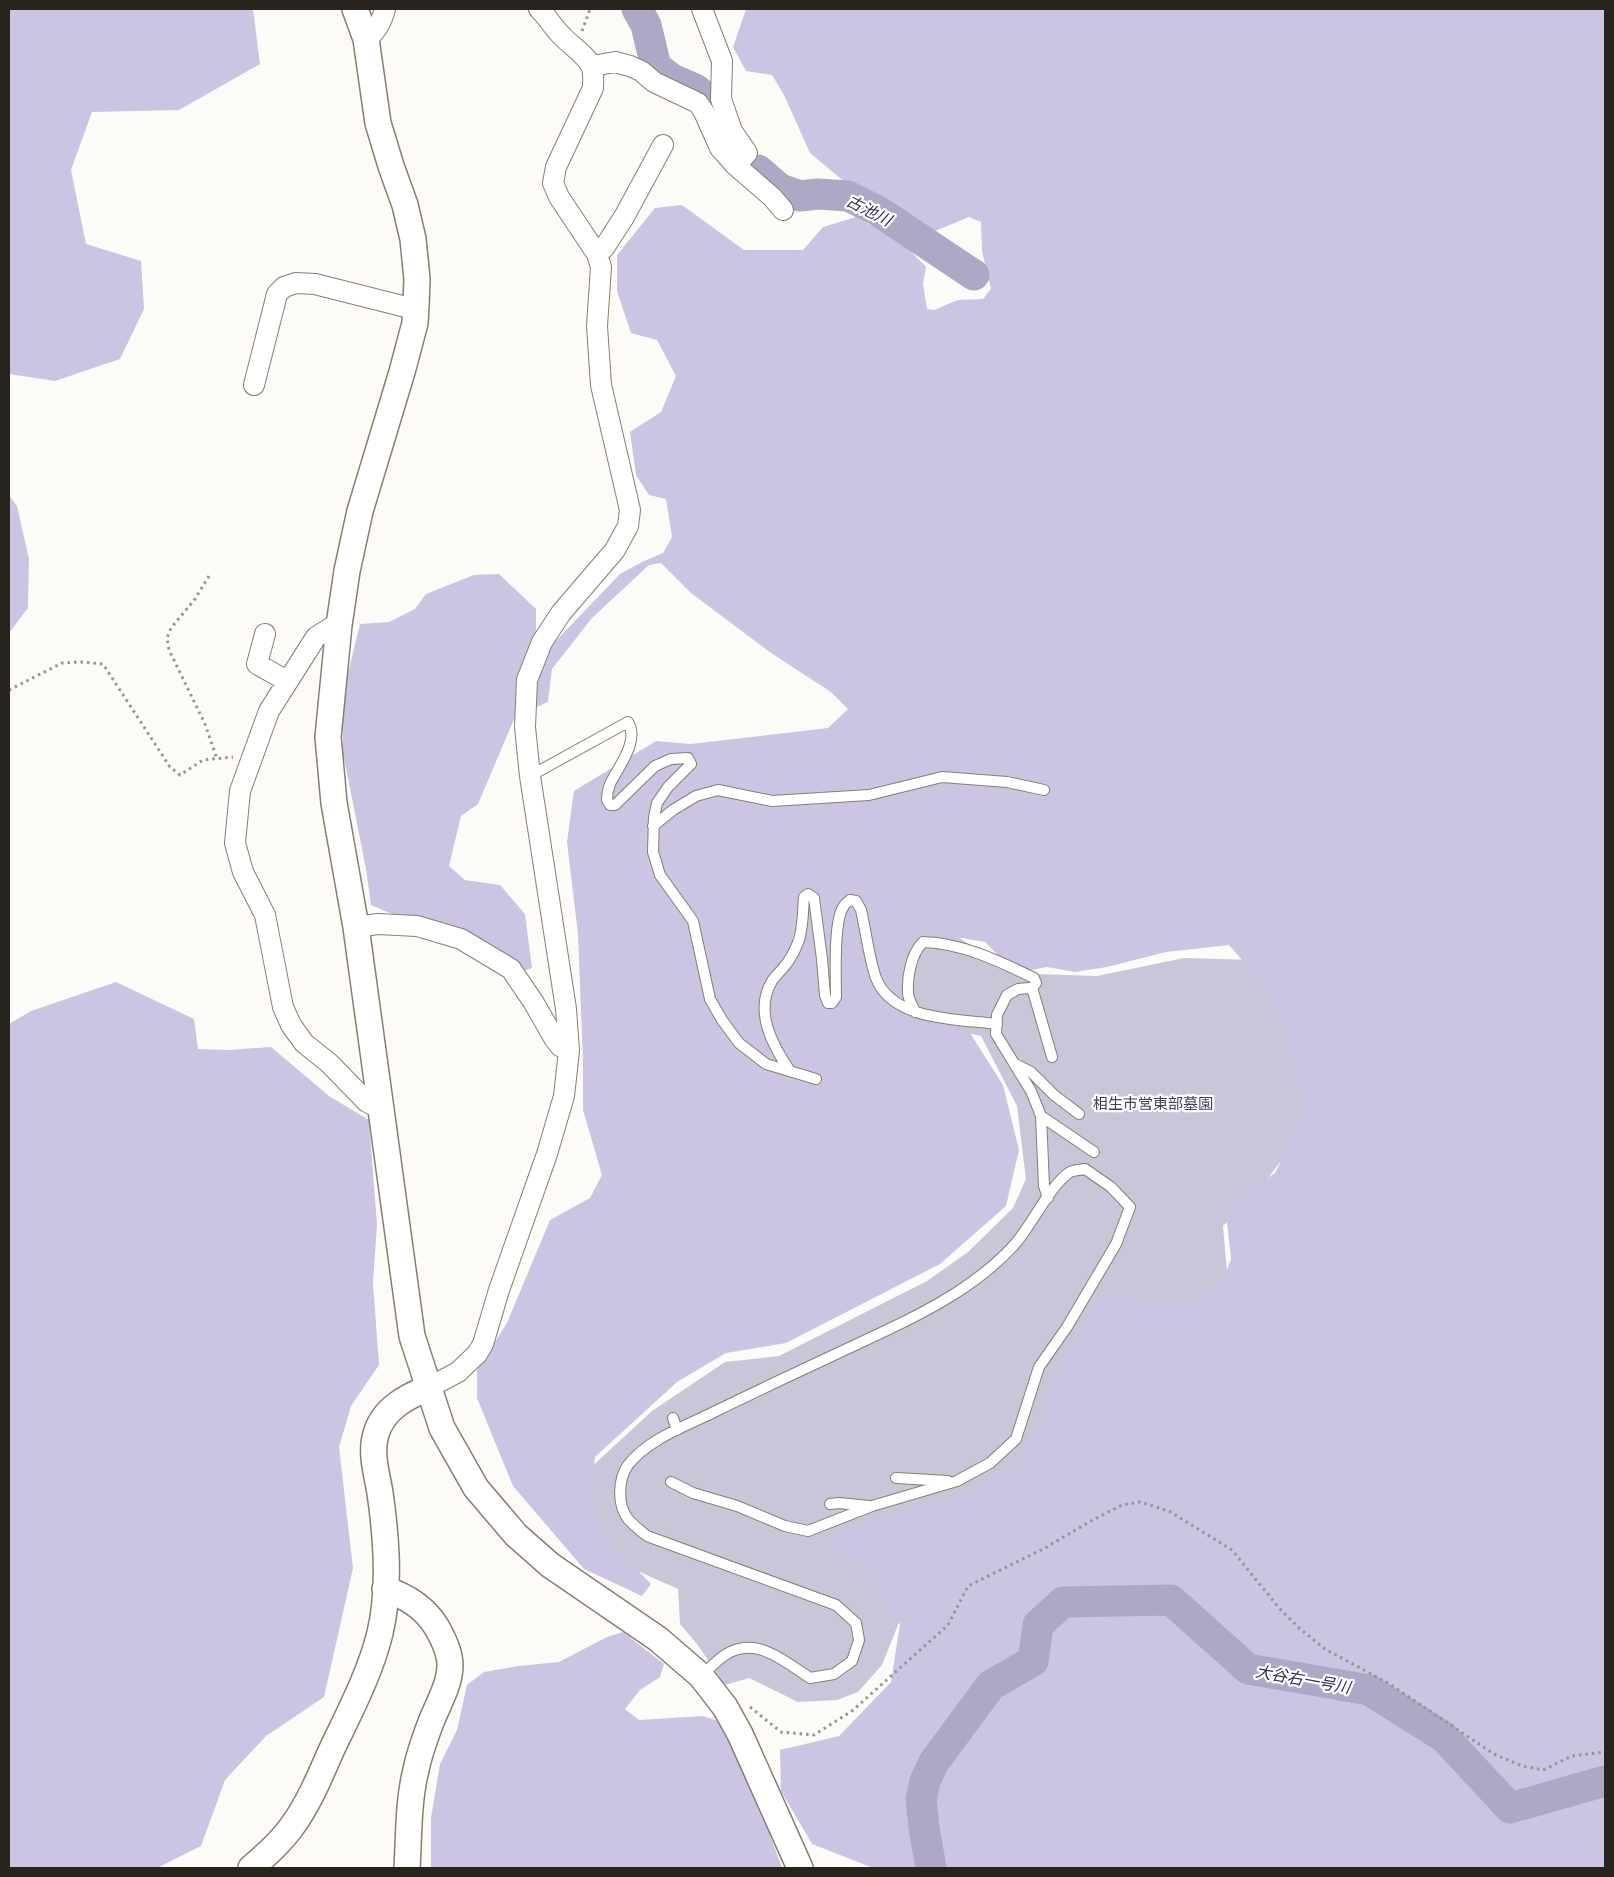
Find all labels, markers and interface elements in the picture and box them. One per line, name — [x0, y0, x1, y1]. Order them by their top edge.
water label: 古池川 — [843, 189, 897, 232]
park label: 相生市営東部墓園 — [1093, 1093, 1213, 1114]
water label: 大谷右一号川 — [1254, 1660, 1354, 1699]

